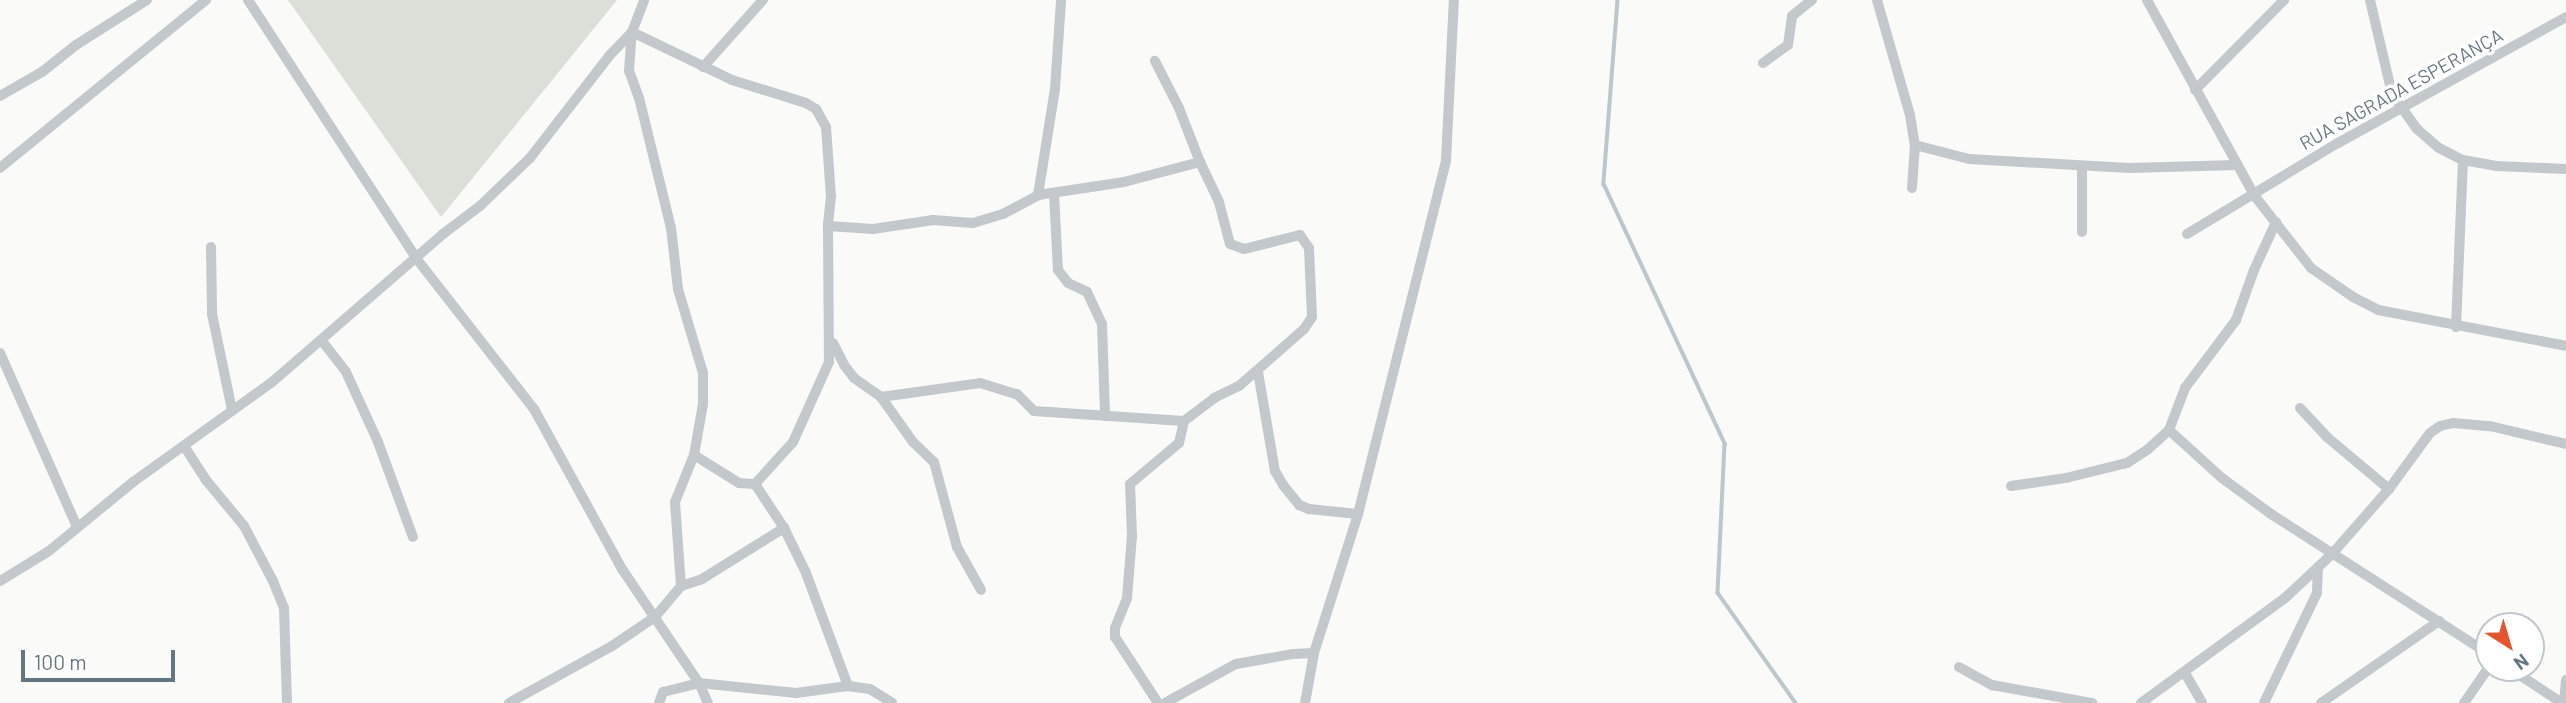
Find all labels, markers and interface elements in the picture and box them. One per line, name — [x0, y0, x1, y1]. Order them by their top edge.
street label: RUA SAGRADA ESPERANÇA — [2295, 24, 2507, 154]
north arrow — [2475, 612, 2545, 682]
scale bar — [24, 636, 178, 680]
text: 100 m — [34, 649, 87, 674]
text: N — [2510, 650, 2534, 676]

